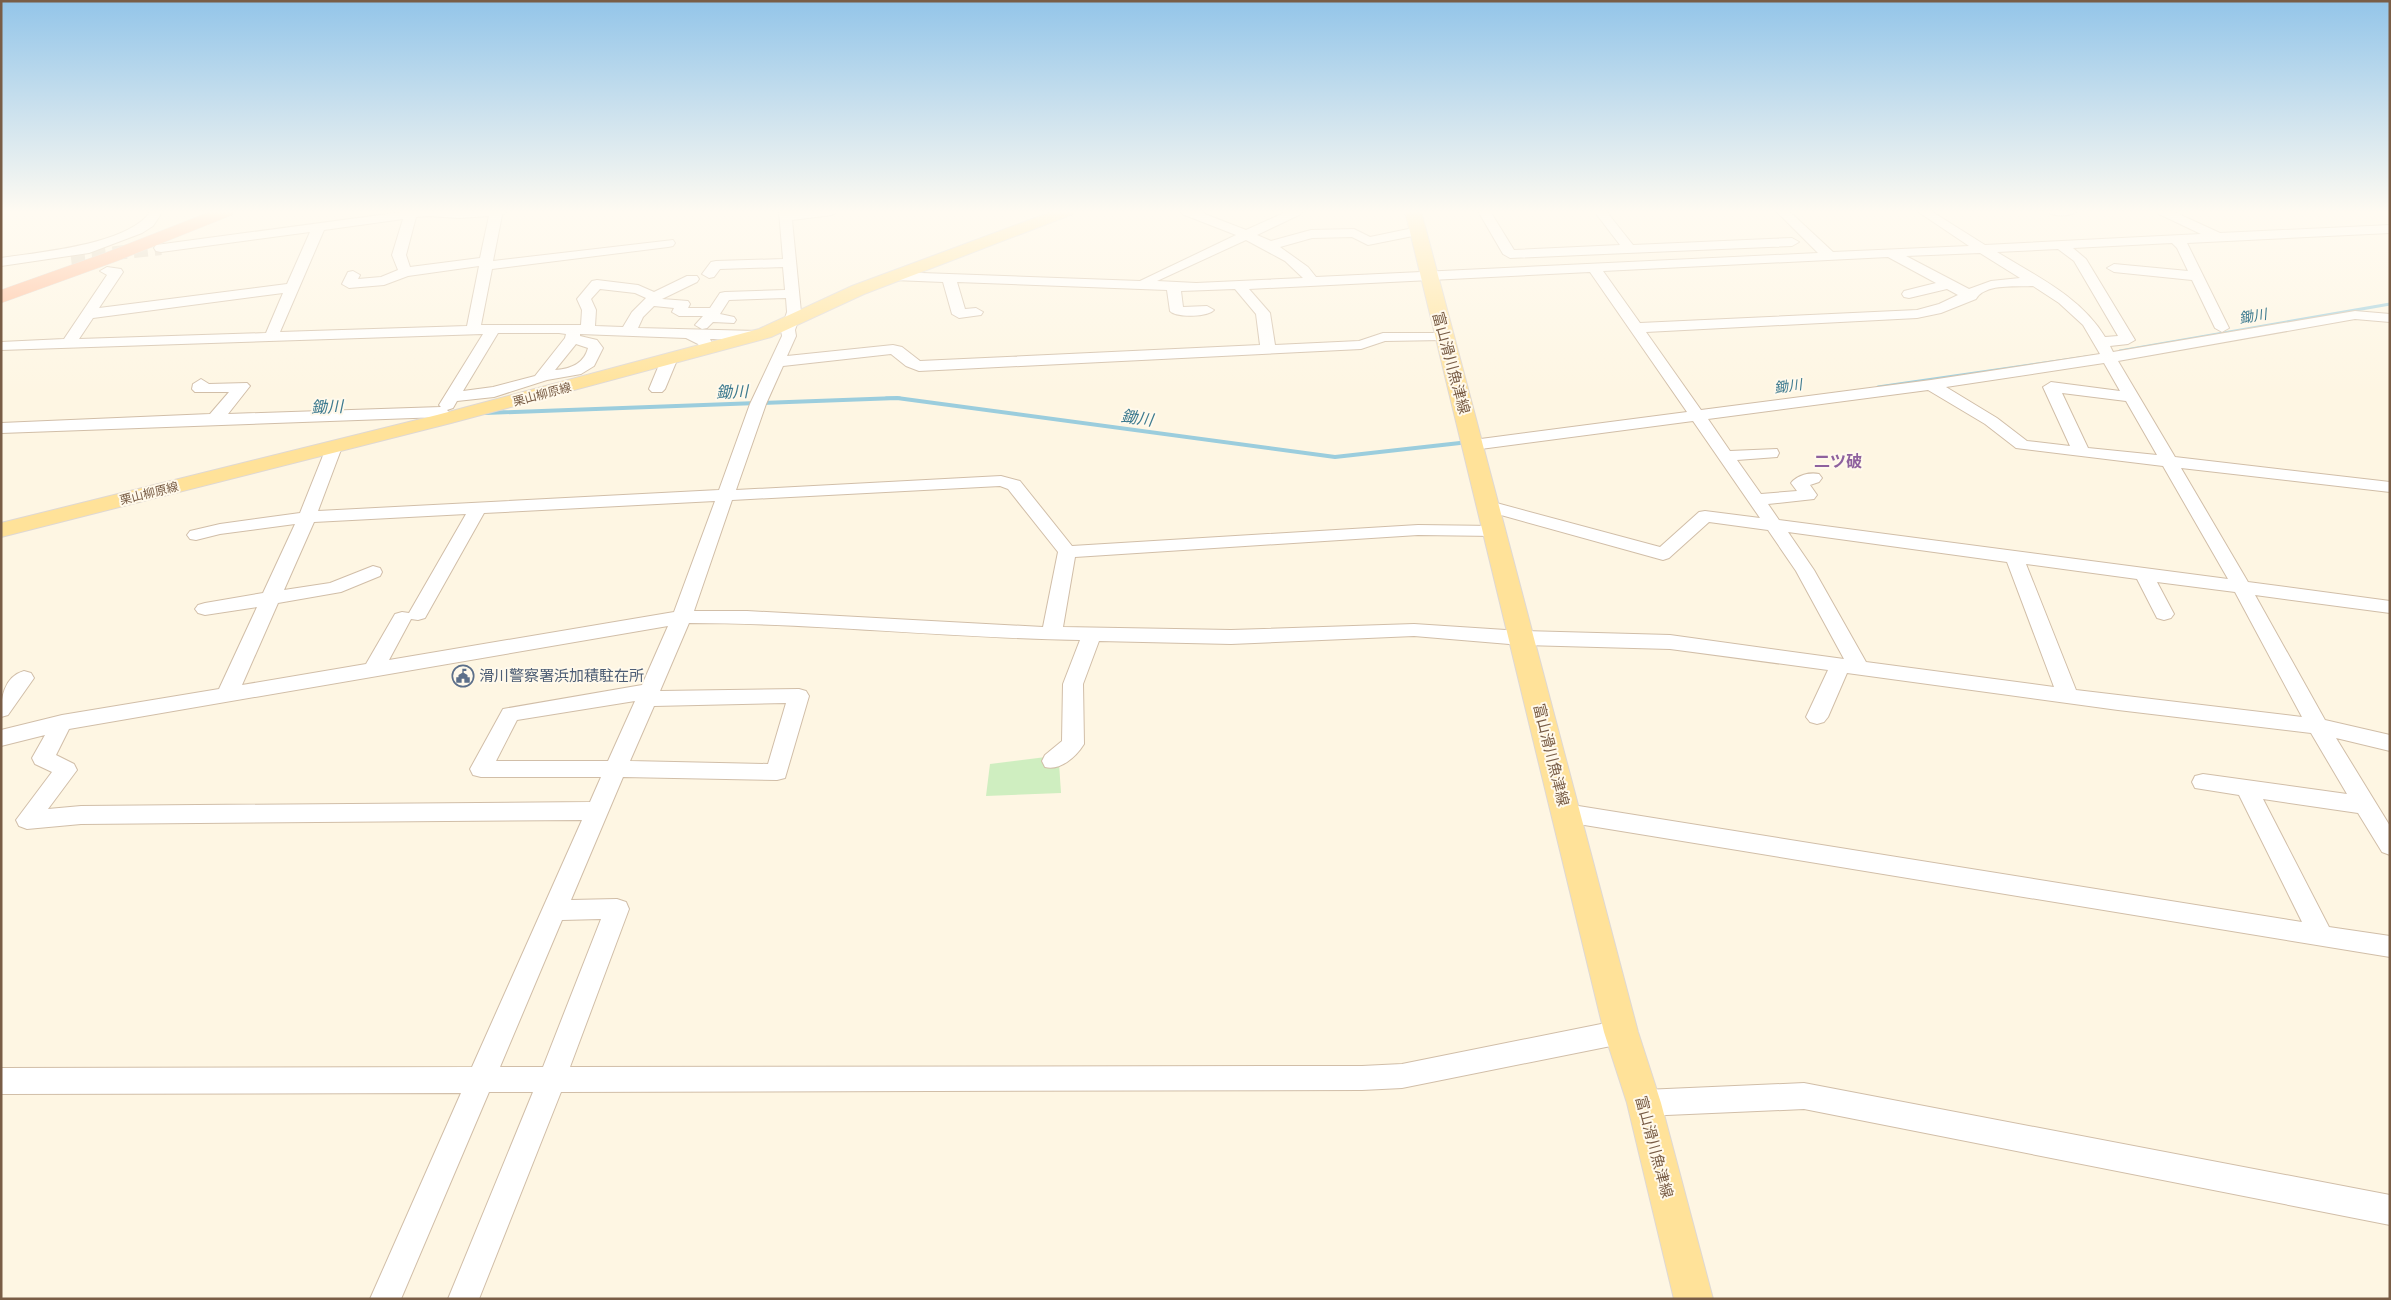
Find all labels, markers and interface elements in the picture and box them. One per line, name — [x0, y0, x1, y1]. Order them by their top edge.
water label: 鋤川 — [2238, 304, 2270, 327]
street label: 富山滑川魚津線 — [1429, 310, 1473, 416]
water label: 鋤川 — [1773, 375, 1805, 397]
street label: 栗山柳原線 — [511, 379, 573, 409]
water label: 鋤川 — [716, 382, 750, 402]
water label: 鋤川 — [311, 397, 345, 417]
water label: 鋤川 — [1120, 406, 1156, 430]
district label: 二ツ破 — [1814, 452, 1862, 471]
street label: 栗山柳原線 — [118, 478, 180, 508]
public building icon: 滑川警察署浜加積駐在所 — [451, 664, 475, 688]
place label: 滑川警察署浜加積駐在所 — [479, 667, 644, 685]
street label: 富山滑川魚津線 — [1530, 702, 1572, 808]
street label: 富山滑川魚津線 — [1632, 1094, 1676, 1200]

